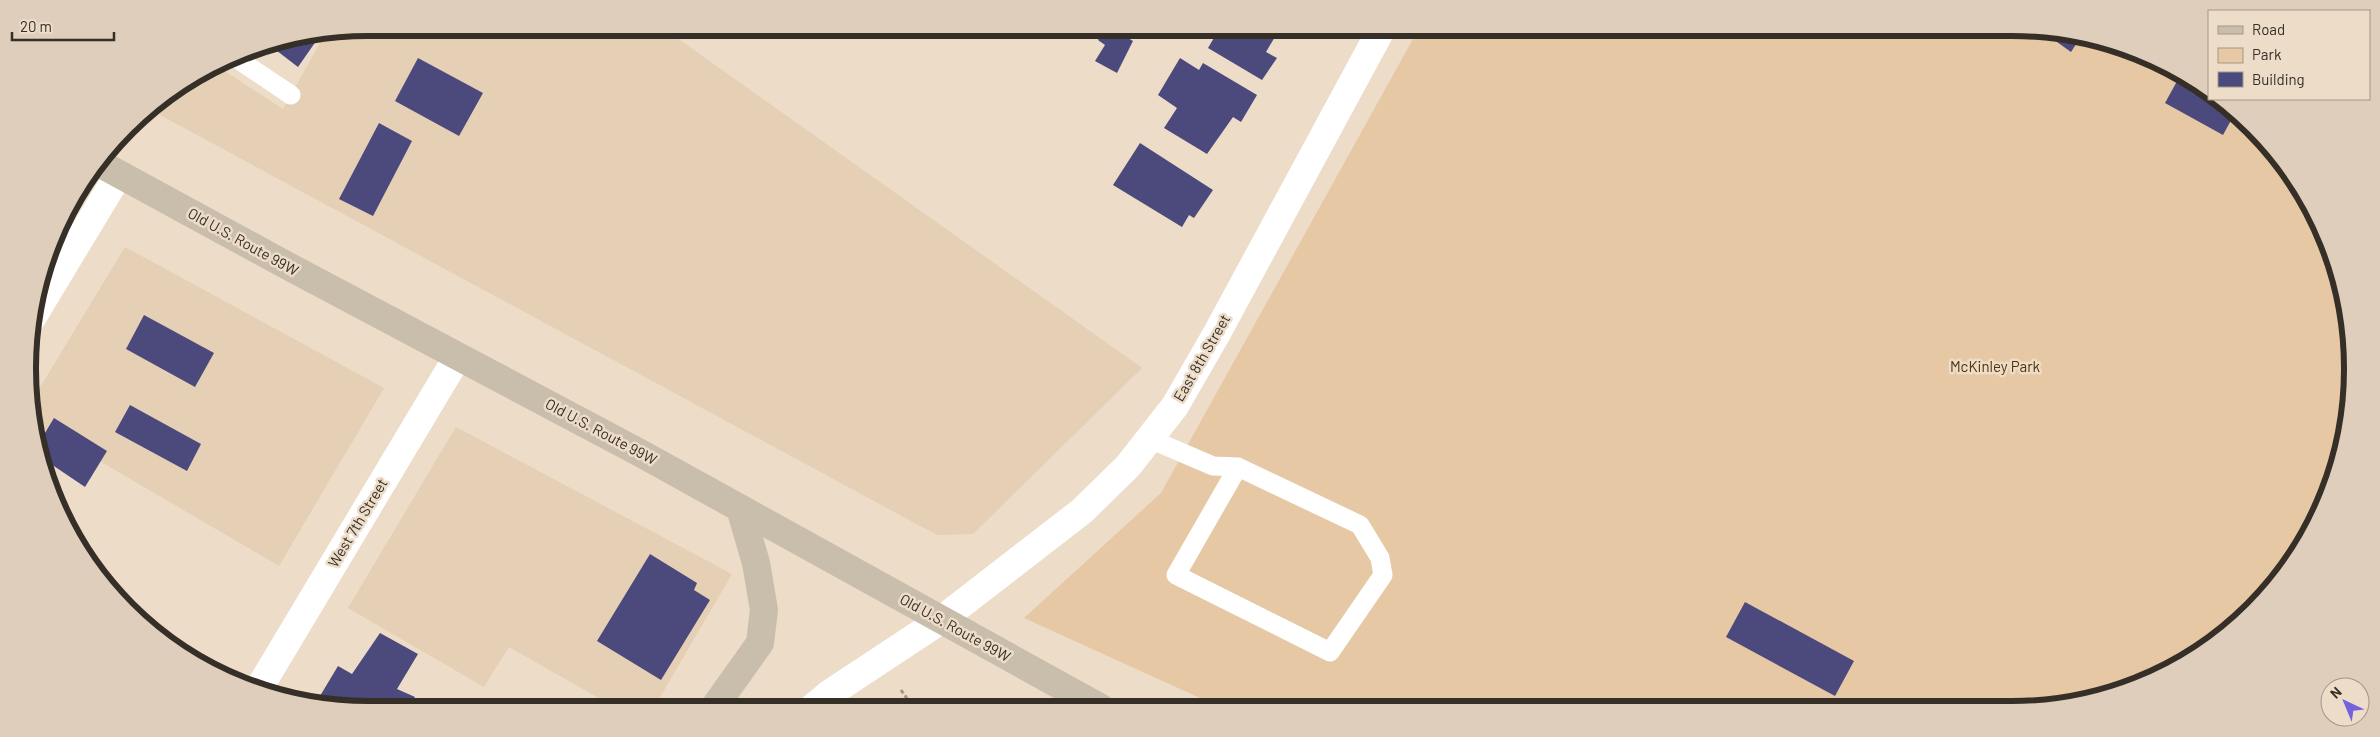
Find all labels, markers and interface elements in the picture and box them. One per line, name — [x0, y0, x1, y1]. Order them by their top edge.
scale bar — [12, 10, 115, 42]
legend — [2208, 10, 2370, 100]
text: 20 m — [20, 17, 52, 35]
text: Road — [2252, 20, 2285, 38]
text: Park — [2252, 45, 2282, 63]
text: Building — [2252, 70, 2305, 88]
street label: Old U.S. Route 99W — [185, 203, 302, 279]
street label: East 8th Street — [1169, 311, 1233, 404]
park label: McKinley Park — [1950, 357, 2041, 375]
street label: Old U.S. Route 99W — [543, 394, 660, 468]
street label: West 7th Street — [324, 475, 391, 570]
street label: Old U.S. Route 99W — [897, 589, 1014, 665]
north arrow — [2320, 677, 2370, 727]
text: N — [2326, 683, 2345, 702]

